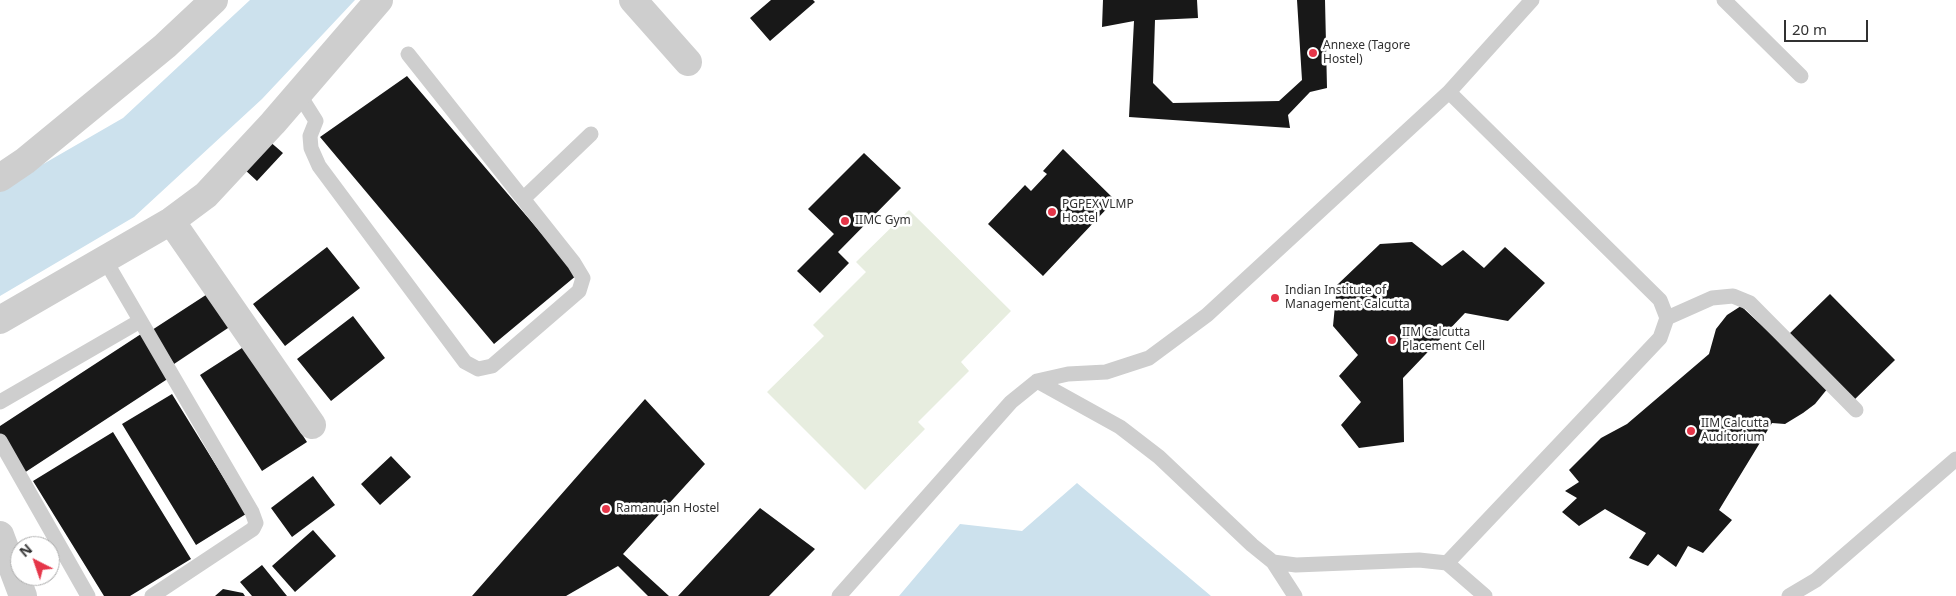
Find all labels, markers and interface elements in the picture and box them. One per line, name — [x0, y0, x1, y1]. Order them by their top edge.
scale bar — [1786, 10, 1870, 42]
text: 20 m — [1792, 19, 1827, 39]
place label: Annexe (Tagore Hostel) — [1323, 39, 1410, 67]
marker: Annexe (Tagore Hostel) — [1307, 47, 1319, 59]
place label: PGPEX VLMP Hostel — [1062, 198, 1134, 226]
marker: PGPEX VLMP Hostel — [1046, 206, 1058, 218]
place label: IIMC Gym — [855, 214, 911, 228]
marker: IIMC Gym — [839, 215, 851, 227]
place label: Indian Institute of Management Calcutta — [1285, 284, 1410, 312]
marker: Indian Institute of Management Calcutta — [1269, 292, 1281, 304]
place label: IIM Calcutta Placement Cell — [1402, 326, 1485, 354]
marker: IIM Calcutta Placement Cell — [1386, 334, 1398, 346]
place label: IIM Calcutta Auditorium — [1701, 417, 1769, 445]
marker: IIM Calcutta Auditorium — [1685, 425, 1697, 437]
place label: Ramanujan Hostel — [616, 502, 719, 516]
marker: Ramanujan Hostel — [600, 503, 612, 515]
north arrow — [10, 536, 60, 586]
text: N — [15, 539, 36, 561]

